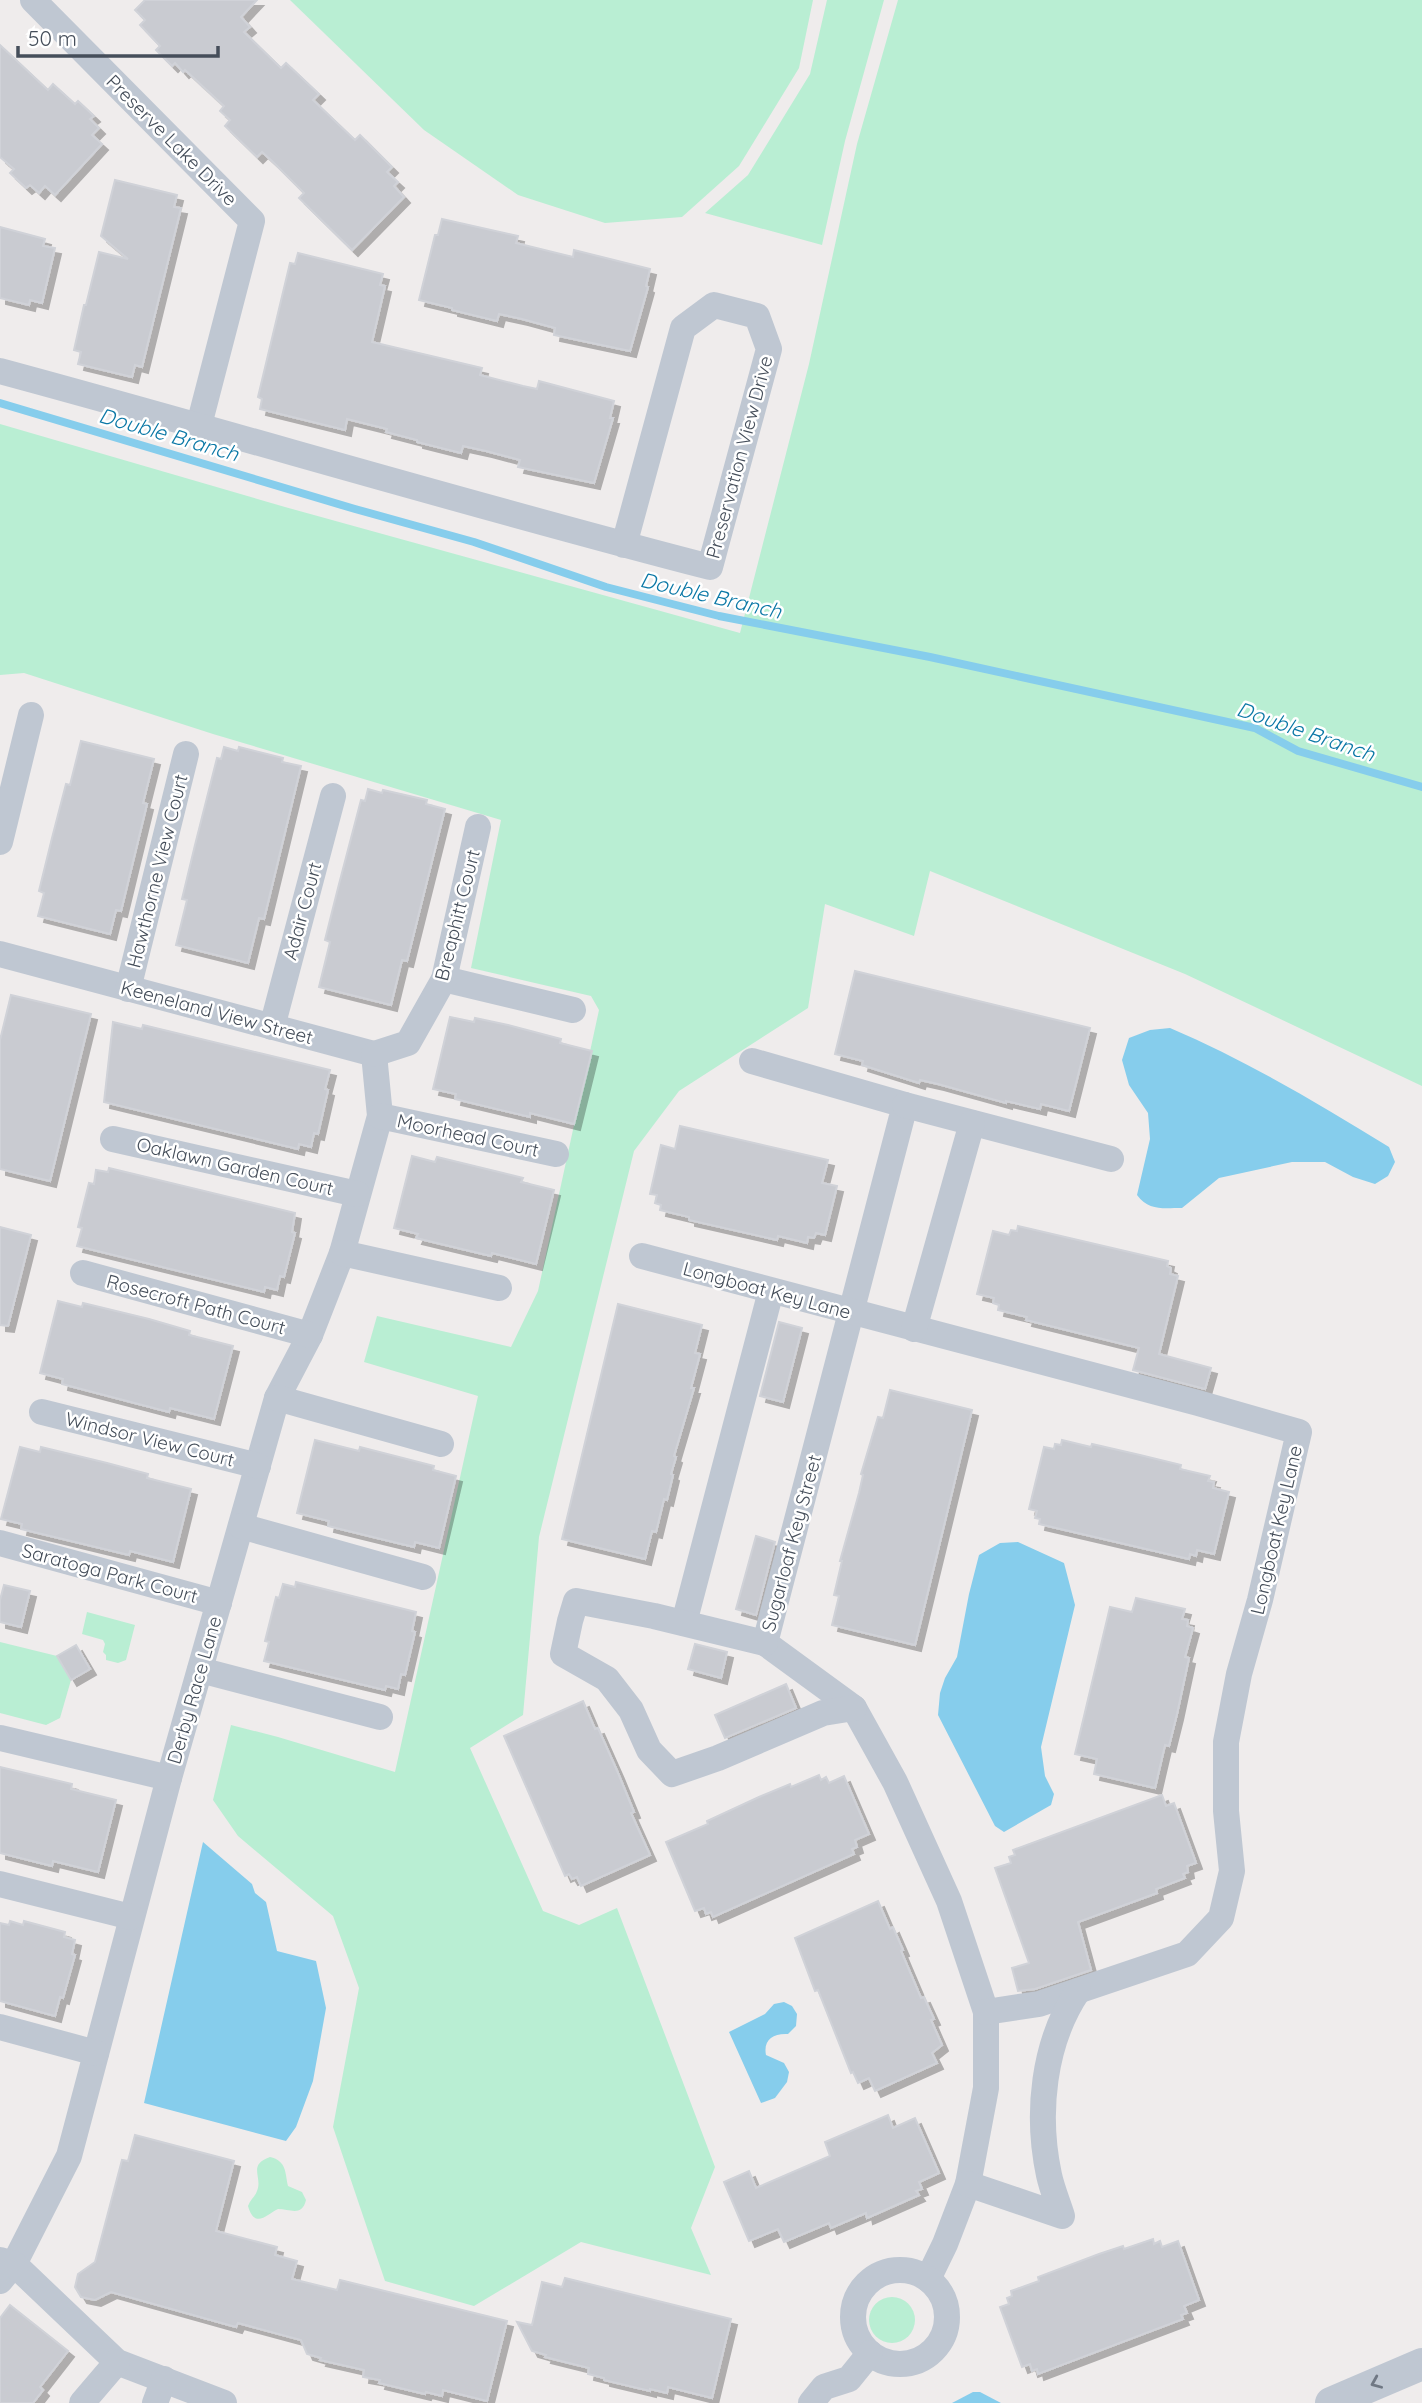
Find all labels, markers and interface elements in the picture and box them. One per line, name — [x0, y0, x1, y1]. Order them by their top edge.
scale bar — [18, 14, 217, 58]
text: 50 m — [28, 25, 77, 51]
street label: Preserve Lake Drive — [101, 69, 243, 211]
street label: Preservation View Drive — [700, 353, 778, 561]
water label: Double Branch — [96, 402, 243, 467]
water label: Double Branch — [638, 566, 785, 624]
water label: Double Branch — [1234, 695, 1379, 767]
street label: Hawthorne View Court — [121, 772, 193, 970]
street label: Breaphitt Court — [429, 847, 485, 983]
street label: Adair Court — [277, 859, 327, 963]
street label: Keeneland View Street — [118, 975, 316, 1049]
street label: Moorhead Court — [395, 1108, 541, 1162]
street label: Oaklawn Garden Court — [134, 1132, 336, 1200]
street label: Longboat Key Lane — [680, 1256, 854, 1324]
street label: Rosecroft Path Court — [104, 1269, 288, 1339]
street label: Windsor View Court — [63, 1406, 237, 1472]
street label: Longboat Key Lane — [1245, 1443, 1307, 1617]
street label: Sugarloaf Key Street — [756, 1452, 826, 1634]
street label: Saratoga Park Court — [20, 1538, 200, 1608]
street label: Derby Race Lane — [161, 1613, 227, 1767]
one-way arrow — [1371, 2375, 1383, 2389]

